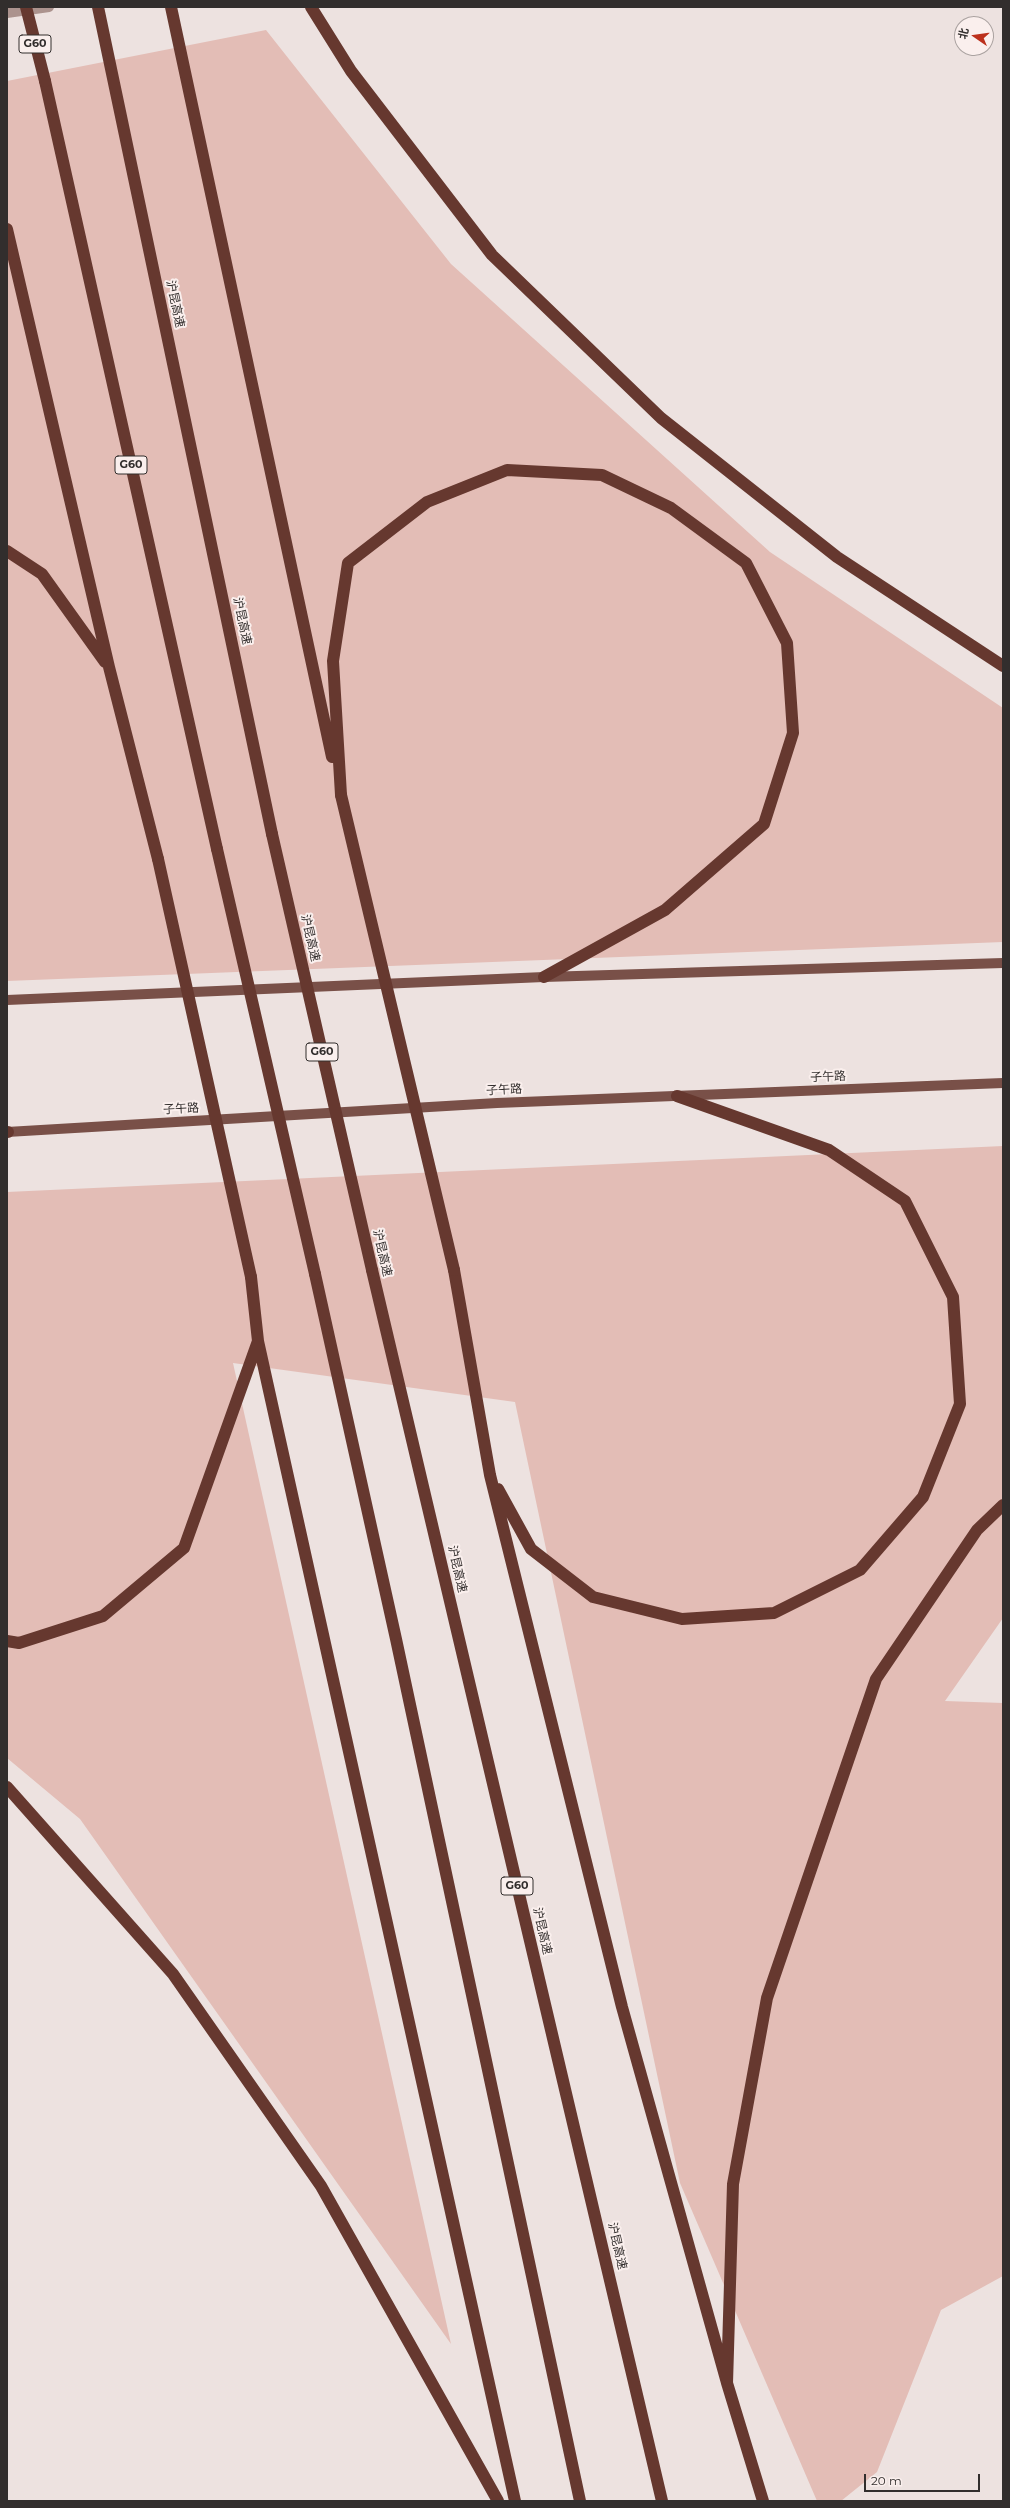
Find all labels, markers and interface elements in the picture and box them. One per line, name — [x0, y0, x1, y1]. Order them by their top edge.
north arrow — [954, 16, 994, 56]
text: 北 — [955, 27, 971, 40]
road number: G60 — [19, 35, 51, 53]
street label: 沪昆高速 — [163, 279, 187, 329]
road number: G60 — [115, 456, 147, 474]
street label: 沪昆高速 — [230, 596, 254, 646]
street label: 沪昆高速 — [298, 913, 322, 963]
road number: G60 — [306, 1043, 338, 1061]
street label: 子午路 — [810, 1069, 846, 1085]
street label: 子午路 — [486, 1082, 522, 1098]
street label: 子午路 — [163, 1101, 199, 1117]
street label: 沪昆高速 — [370, 1228, 394, 1278]
street label: 沪昆高速 — [445, 1544, 469, 1594]
road number: G60 — [501, 1877, 533, 1895]
street label: 沪昆高速 — [530, 1906, 554, 1956]
street label: 沪昆高速 — [605, 2221, 629, 2271]
scale bar — [866, 2466, 982, 2492]
text: 20 m — [871, 2473, 902, 2488]

